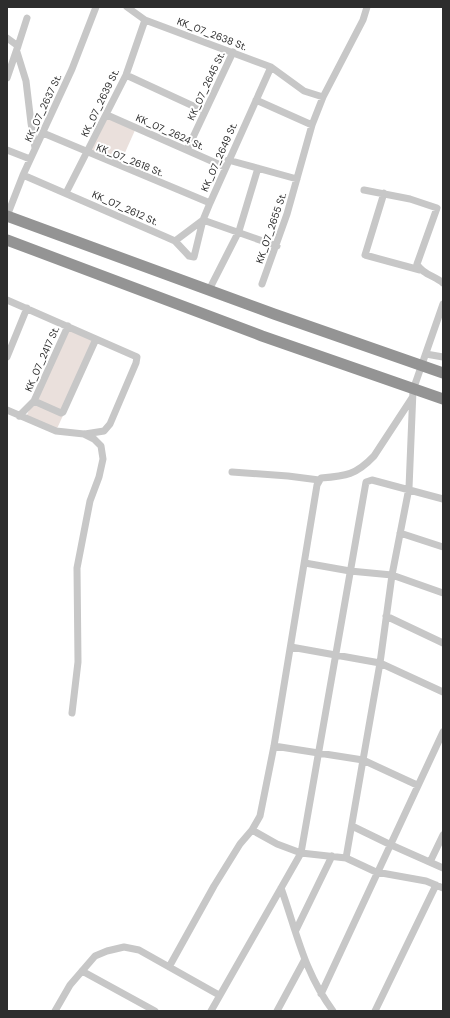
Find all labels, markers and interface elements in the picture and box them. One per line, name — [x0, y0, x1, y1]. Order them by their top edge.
street label: KK_07_2638 St. — [175, 15, 249, 53]
street label: KK_07_2645 St. — [184, 50, 228, 122]
street label: KK_07_2639 St. — [78, 67, 122, 139]
street label: KK_07_2637 St. — [22, 72, 64, 144]
street label: KK_07_2624 St. — [134, 111, 206, 153]
street label: KK_07_2649 St. — [198, 120, 240, 194]
street label: KK_07_2618 St. — [94, 141, 166, 179]
street label: KK_07_2612 St. — [90, 188, 160, 228]
street label: KK_07_2655 St. — [253, 191, 289, 265]
street label: KK_07_2417 St. — [22, 324, 62, 394]

